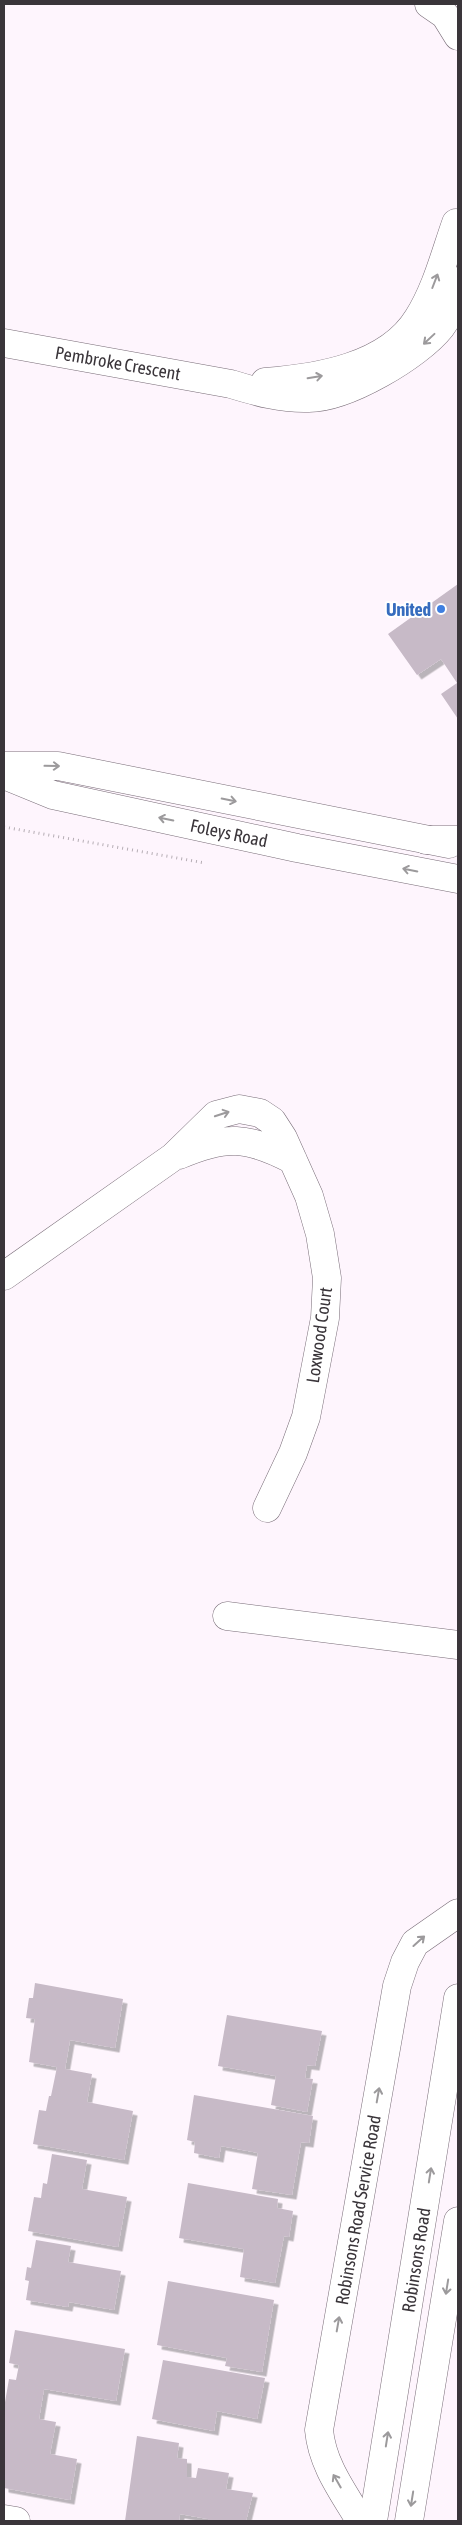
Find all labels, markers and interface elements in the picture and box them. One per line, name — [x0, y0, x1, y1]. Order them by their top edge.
one-way arrow — [430, 274, 440, 289]
one-way arrow — [423, 333, 435, 345]
street label: Pembroke Crescent — [54, 342, 182, 384]
one-way arrow — [306, 372, 322, 382]
place label: United — [386, 599, 431, 620]
marker: United — [435, 603, 447, 615]
one-way arrow — [44, 761, 60, 771]
one-way arrow — [221, 796, 237, 806]
one-way arrow — [158, 814, 174, 823]
street label: Foleys Road — [188, 815, 270, 851]
one-way arrow — [403, 865, 419, 874]
one-way arrow — [214, 1109, 229, 1118]
street label: Loxwood Court — [302, 1286, 336, 1384]
one-way arrow — [413, 1935, 426, 1946]
one-way arrow — [373, 2088, 383, 2104]
street label: Robinsons Road Service Road — [331, 2113, 385, 2307]
one-way arrow — [425, 2167, 435, 2183]
street label: Robinsons Road — [397, 2206, 435, 2314]
one-way arrow — [442, 2278, 452, 2294]
one-way arrow — [333, 2317, 343, 2333]
one-way arrow — [382, 2431, 392, 2447]
one-way arrow — [331, 2475, 341, 2489]
one-way arrow — [407, 2490, 417, 2506]

